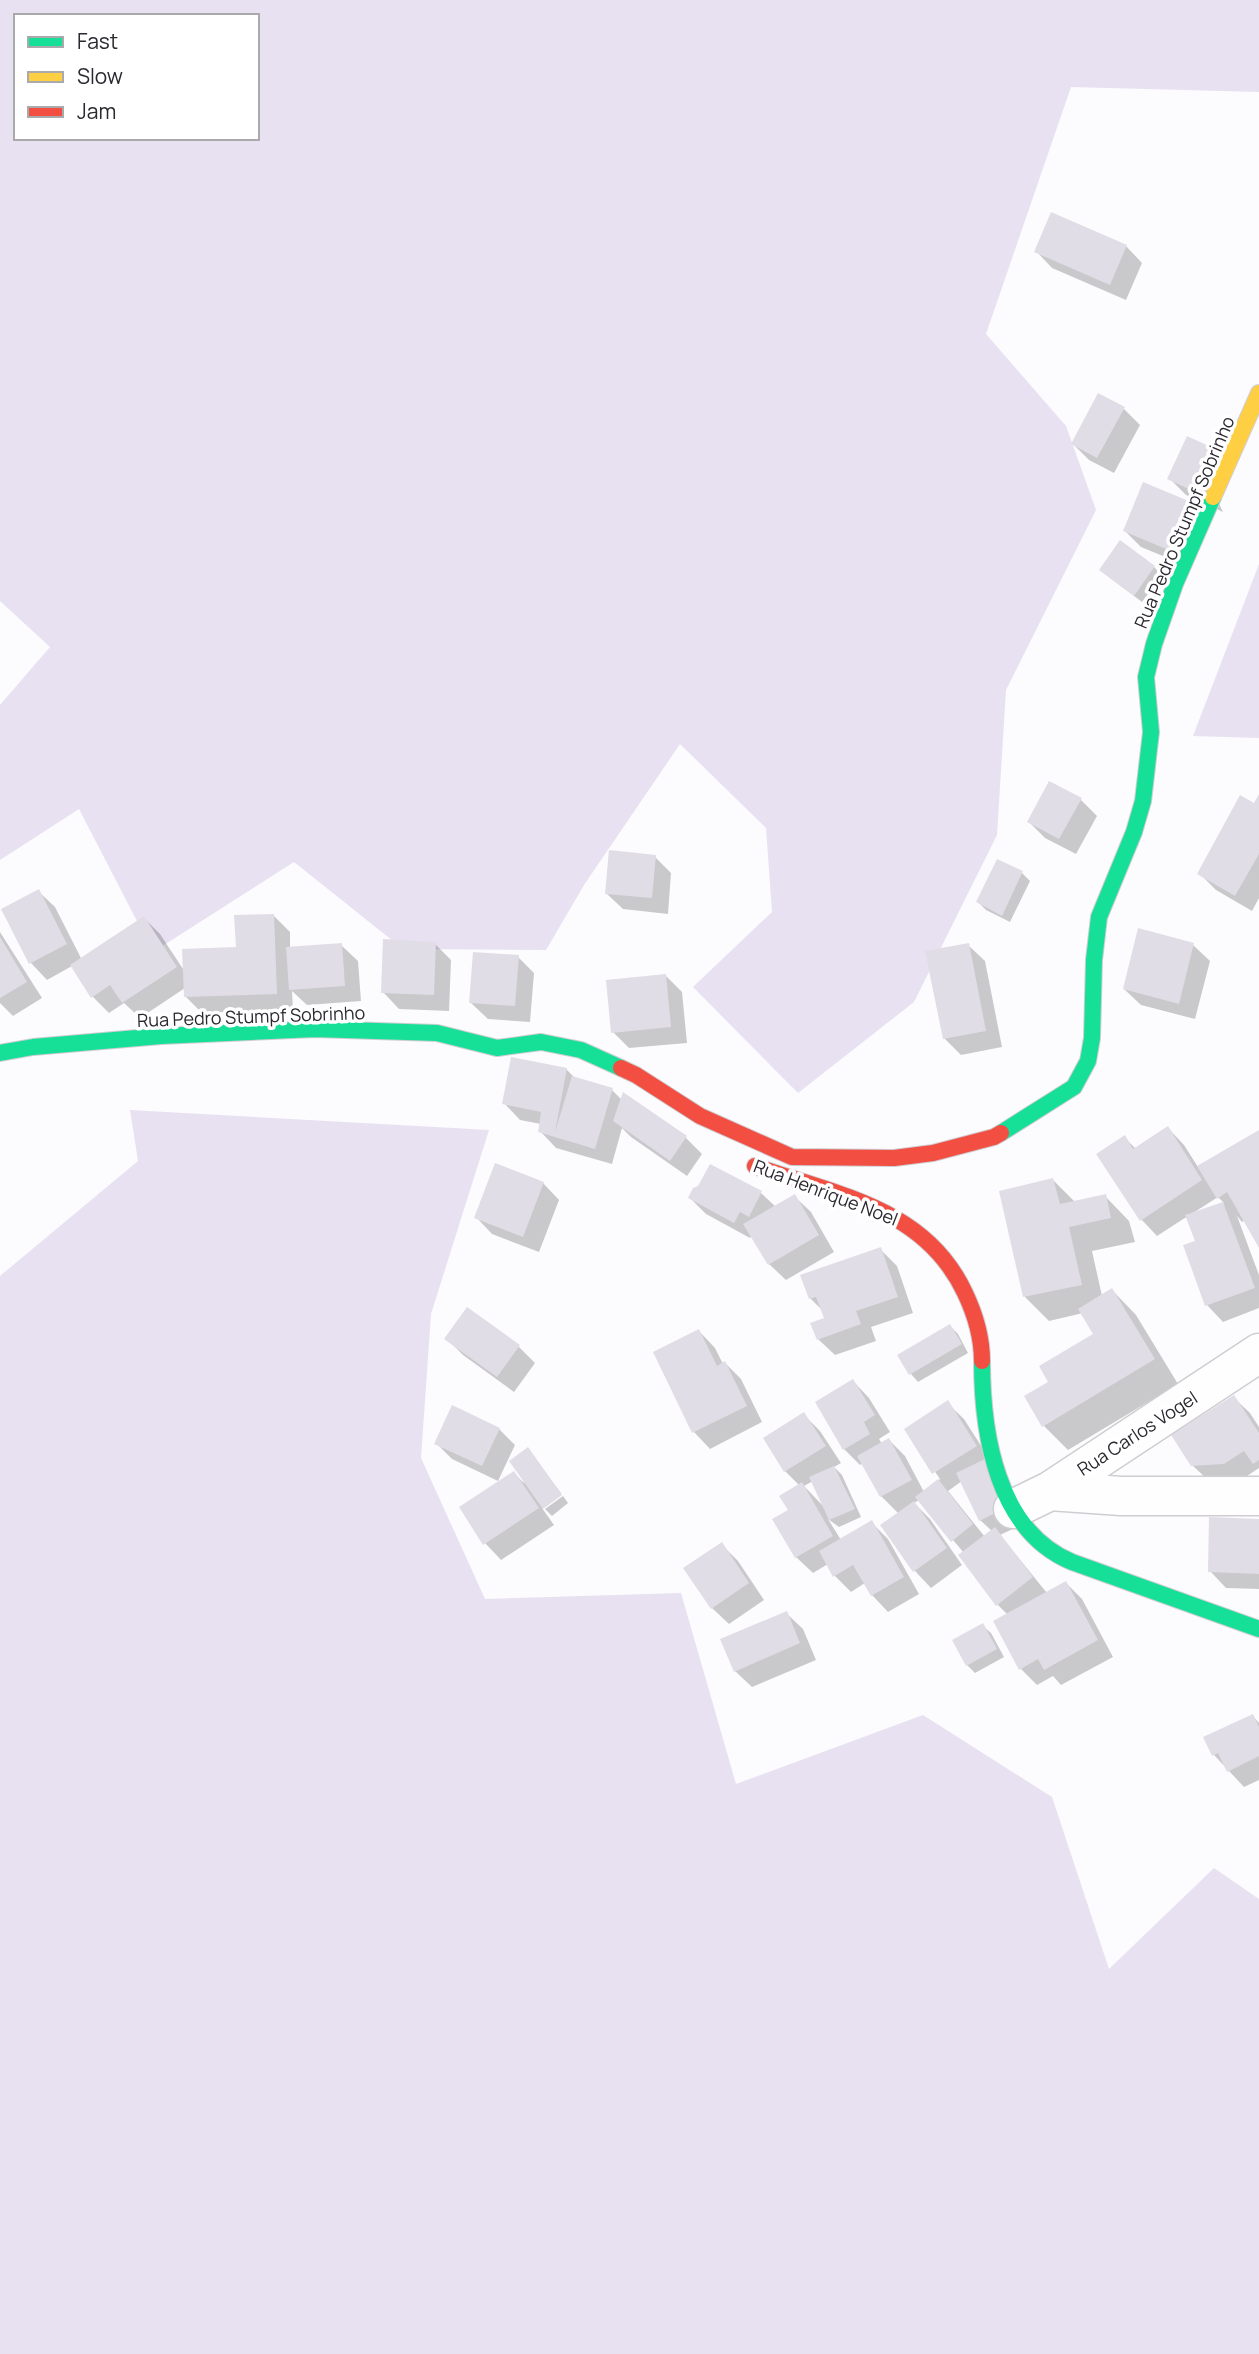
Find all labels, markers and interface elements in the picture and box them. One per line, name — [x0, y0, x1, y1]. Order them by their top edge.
legend — [14, 14, 259, 140]
text: Fast — [77, 27, 118, 55]
text: Slow — [77, 62, 123, 90]
text: Jam — [77, 97, 116, 125]
street label: Rua Pedro Stumpf Sobrinho — [1128, 412, 1240, 632]
street label: Rua Pedro Stumpf Sobrinho — [137, 1000, 365, 1032]
street label: Rua Henrique Noel — [750, 1153, 902, 1231]
street label: Rua Carlos Vogel — [1072, 1385, 1202, 1481]

